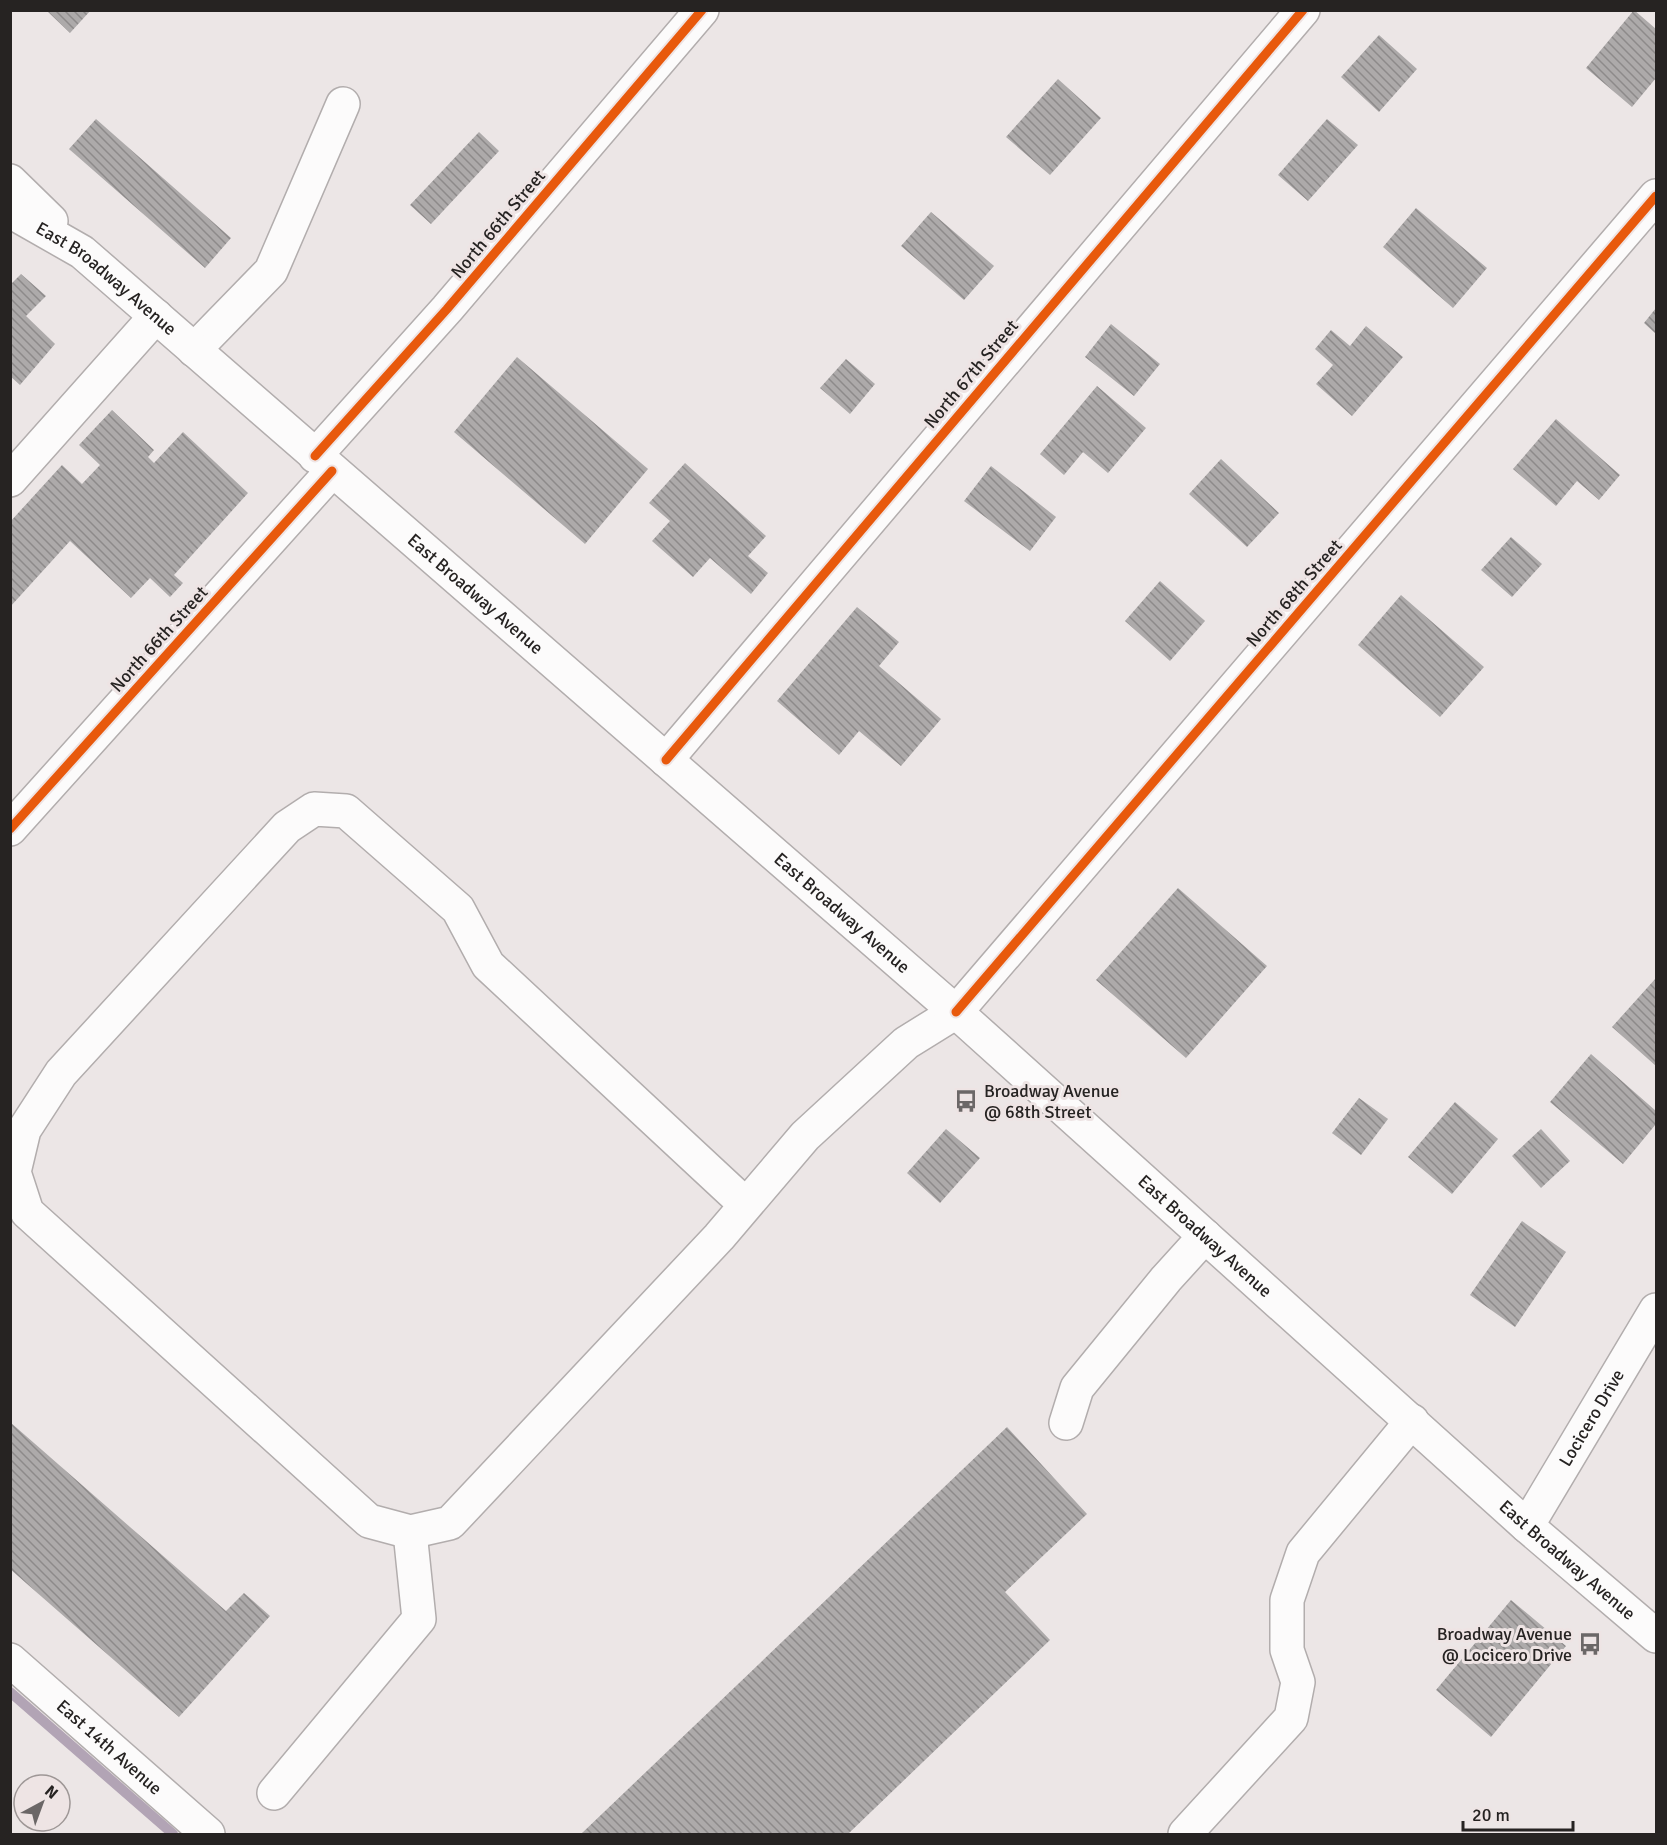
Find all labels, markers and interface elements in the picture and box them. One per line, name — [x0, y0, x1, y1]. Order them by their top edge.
street label: North 66th Street — [446, 165, 550, 283]
street label: East Broadway Avenue — [32, 217, 181, 340]
street label: North 67th Street — [919, 315, 1023, 433]
street label: East Broadway Avenue — [403, 529, 548, 659]
street label: North 68th Street — [1241, 535, 1347, 651]
street label: North 66th Street — [106, 581, 212, 697]
street label: East Broadway Avenue — [770, 848, 914, 978]
place label: Broadway Avenue @ 68th Street — [984, 1080, 1119, 1123]
bus stop icon: Broadway Avenue @ 68th Street — [953, 1088, 979, 1114]
street label: East Broadway Avenue — [1133, 1170, 1276, 1302]
street label: Locicero Drive — [1554, 1365, 1629, 1470]
street label: East Broadway Avenue — [1495, 1495, 1640, 1625]
place label: Broadway Avenue @ Locicero Drive — [1437, 1623, 1572, 1666]
bus stop icon: Broadway Avenue @ Locicero Drive — [1577, 1631, 1603, 1657]
street label: East 14th Avenue — [52, 1695, 166, 1799]
north arrow — [12, 1773, 72, 1833]
text: N — [40, 1781, 62, 1804]
scale bar — [1463, 1794, 1572, 1832]
text: 20 m — [1472, 1804, 1510, 1826]

